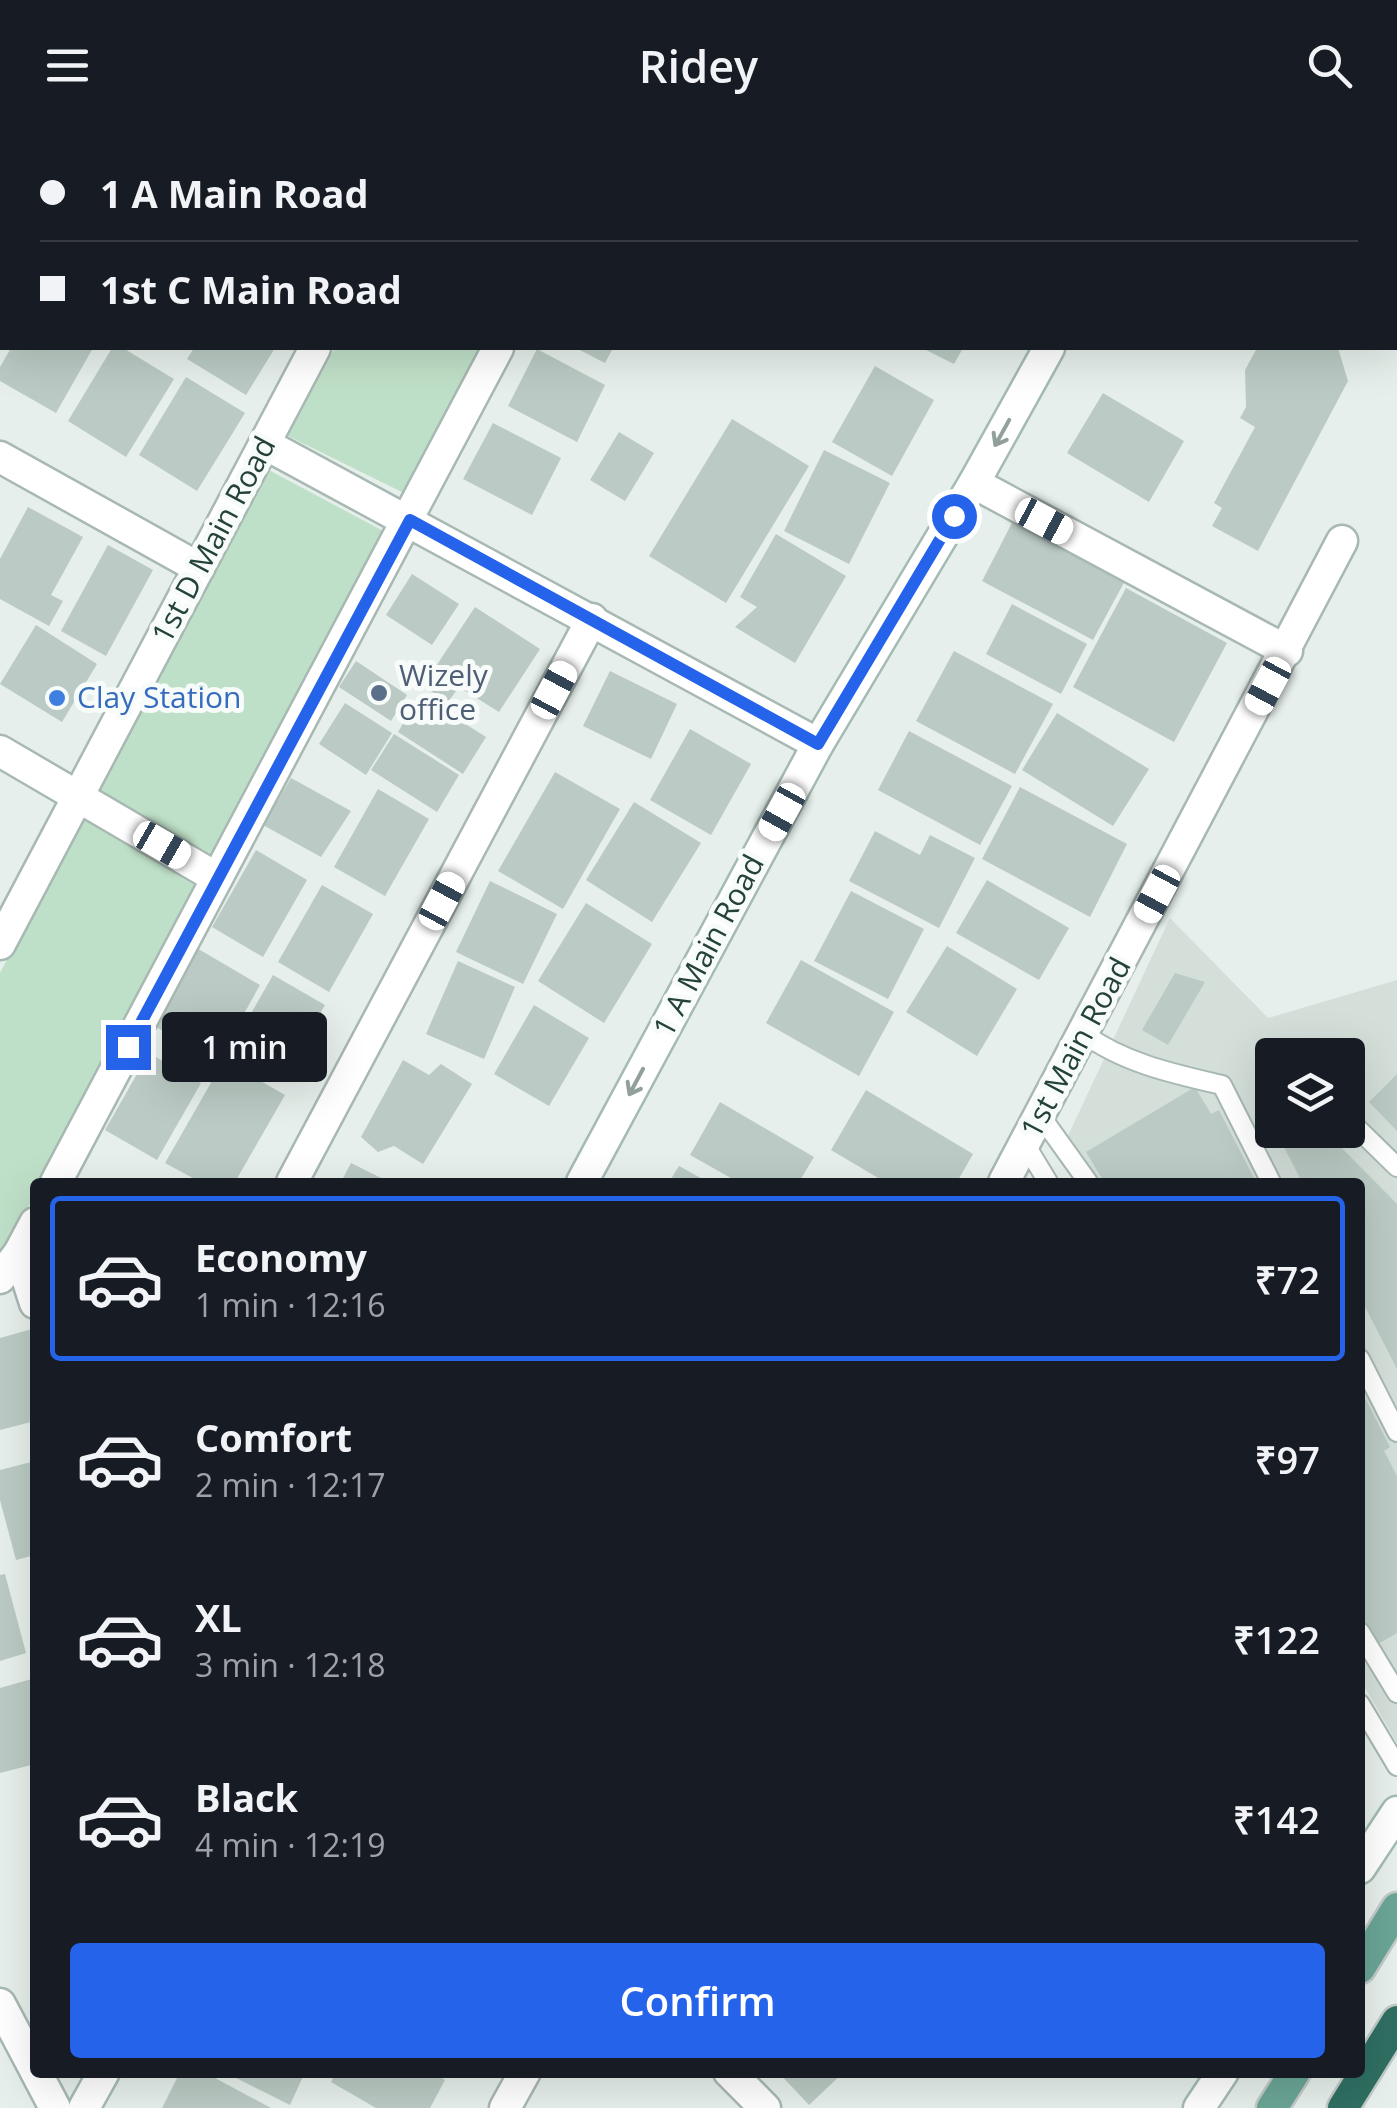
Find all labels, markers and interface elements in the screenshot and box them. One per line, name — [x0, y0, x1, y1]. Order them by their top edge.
text: Ridey — [639, 35, 758, 96]
icon: menu — [40, 38, 95, 93]
icon: search — [1302, 38, 1357, 93]
text: 1 A Main Road — [100, 167, 369, 219]
text: 1st C Main Road — [100, 263, 402, 315]
one-way arrow — [991, 418, 1011, 447]
street label: 1st D Main Road — [141, 429, 284, 650]
route start — [932, 494, 977, 539]
car — [1010, 494, 1078, 548]
car — [1241, 652, 1295, 720]
place label: Wizely office — [399, 654, 489, 729]
car — [527, 656, 581, 724]
place label: Clay Station — [77, 676, 242, 717]
marker: Wizely office — [368, 682, 390, 704]
marker: Clay Station — [46, 687, 68, 709]
car — [754, 778, 810, 846]
car — [129, 817, 195, 873]
street label: 1 A Main Road — [642, 847, 773, 1044]
car — [1130, 860, 1184, 928]
car — [415, 867, 469, 935]
street label: 1st Main Road — [1010, 950, 1139, 1145]
callout: 1 min — [163, 1012, 328, 1082]
route end — [106, 1025, 151, 1070]
text: 1 min — [201, 1025, 288, 1068]
map controls — [1255, 1038, 1365, 1148]
button: layers — [1255, 1038, 1365, 1148]
one-way arrow — [626, 1066, 645, 1096]
text: Economy — [195, 1231, 367, 1283]
icon: car — [75, 1234, 165, 1324]
text: ₹72 — [1255, 1253, 1320, 1305]
text: 1 min · 12:16 — [195, 1283, 386, 1326]
text: Comfort — [195, 1411, 352, 1463]
icon: car — [75, 1414, 165, 1504]
text: ₹97 — [1255, 1433, 1320, 1485]
text: 2 min · 12:17 — [195, 1463, 386, 1506]
text: XL — [195, 1591, 242, 1643]
icon: car — [75, 1594, 165, 1684]
text: ₹122 — [1233, 1613, 1320, 1665]
text: 3 min · 12:18 — [195, 1643, 386, 1686]
text: Black — [195, 1771, 298, 1823]
icon: car — [75, 1774, 165, 1864]
text: ₹142 — [1233, 1793, 1320, 1845]
text: 4 min · 12:19 — [195, 1823, 386, 1866]
button: Confirm — [70, 1943, 1325, 2058]

